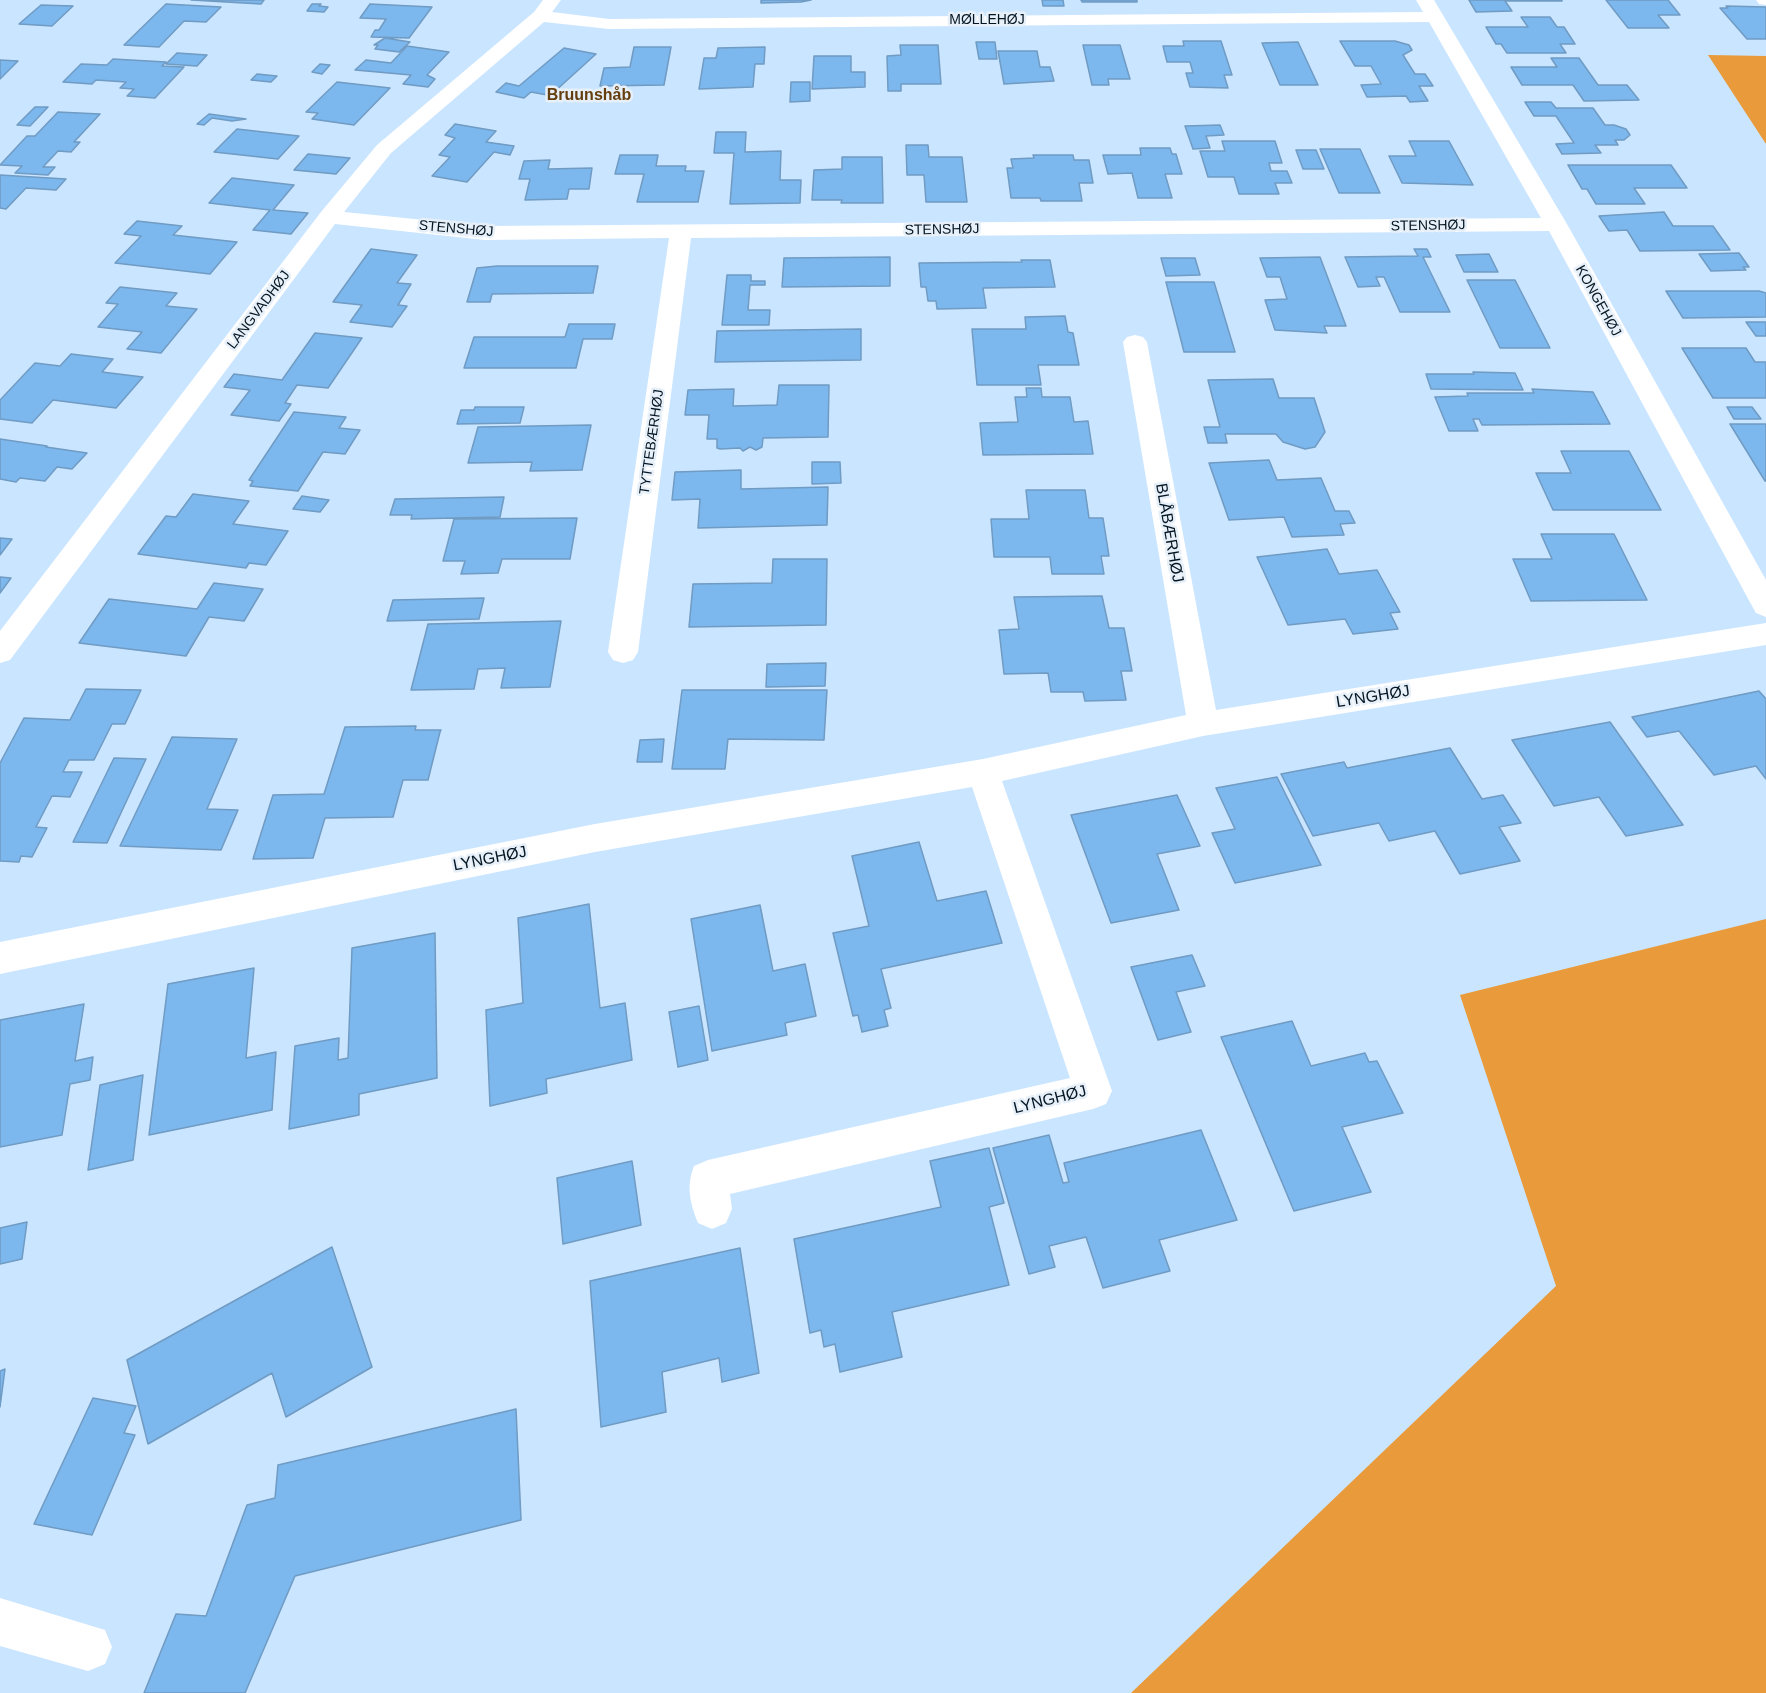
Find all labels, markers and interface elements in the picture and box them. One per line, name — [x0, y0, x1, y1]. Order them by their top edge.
street label: MØLLEHØJ — [949, 12, 1025, 28]
district label: Bruunshåb — [547, 86, 631, 106]
street label: STENSHØJ — [418, 217, 494, 241]
street label: STENSHØJ — [1391, 217, 1465, 235]
street label: STENSHØJ — [905, 221, 979, 239]
street label: KONGEHØJ — [1572, 263, 1624, 339]
street label: LANGVADHØJ — [224, 267, 294, 353]
street label: TYTTEBÆRHØJ — [636, 388, 668, 496]
street label: BLÅBÆRHØJ — [1151, 482, 1187, 584]
street label: LYNGHØJ — [1335, 682, 1411, 712]
street label: LYNGHØJ — [452, 842, 528, 876]
street label: LYNGHØJ — [1012, 1082, 1088, 1118]

